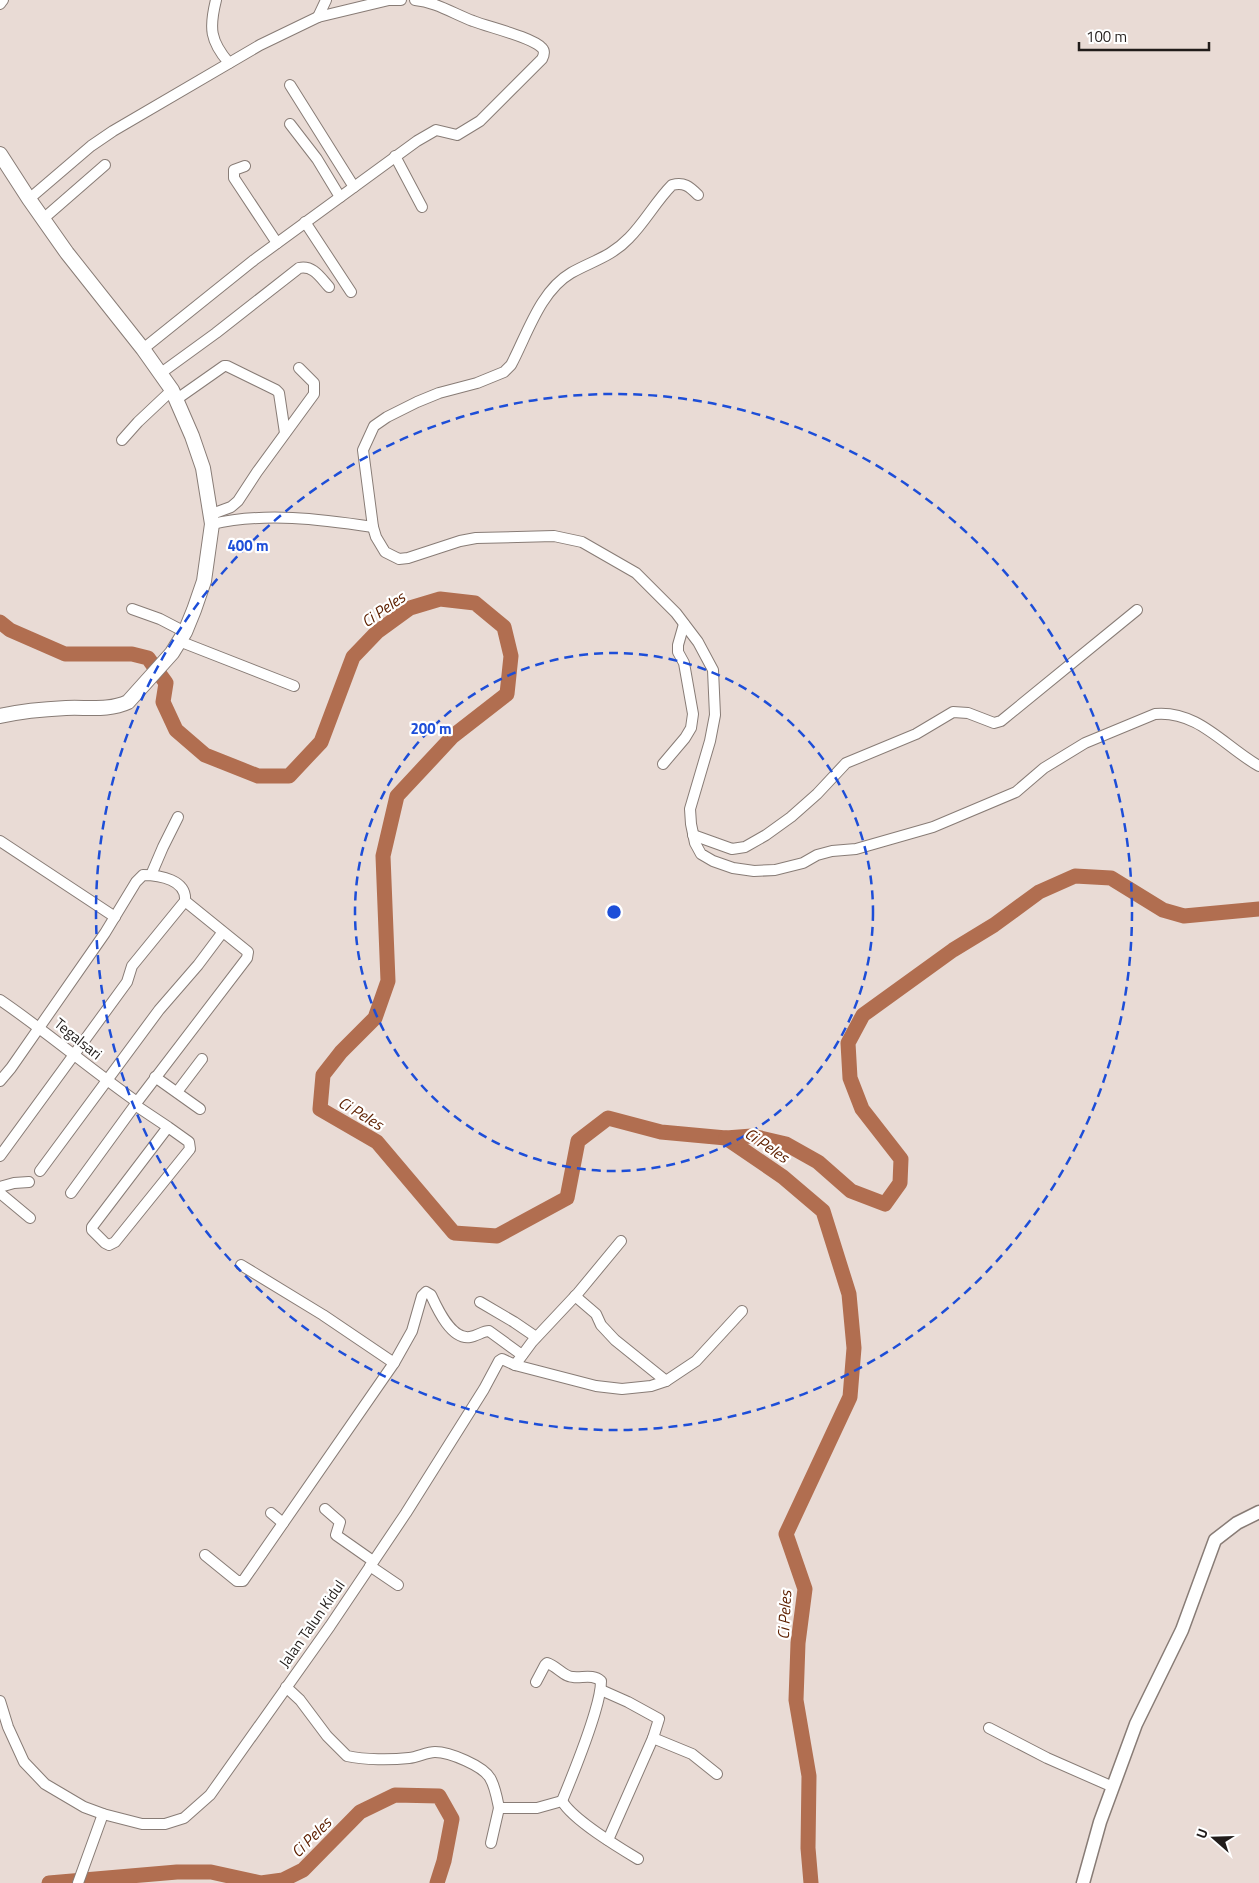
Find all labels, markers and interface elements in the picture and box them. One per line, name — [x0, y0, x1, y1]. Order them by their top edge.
scale bar — [1079, 20, 1209, 52]
text: 100 m — [1086, 25, 1127, 48]
text: 400 m — [227, 534, 269, 557]
water label: Ci Peles — [356, 585, 411, 633]
text: 200 m — [410, 717, 452, 740]
centre of rings — [605, 903, 623, 921]
street label: Tegalsari — [49, 1012, 107, 1065]
water label: Ci Peles — [334, 1090, 389, 1136]
water label: Ci Peles — [740, 1121, 795, 1169]
street label: Jalan Talun Kidul — [273, 1575, 350, 1672]
water label: Ci Peles — [771, 1589, 797, 1640]
water label: Ci Peles — [285, 1810, 338, 1863]
north arrow — [1189, 1813, 1239, 1863]
text: U — [1190, 1825, 1213, 1841]

